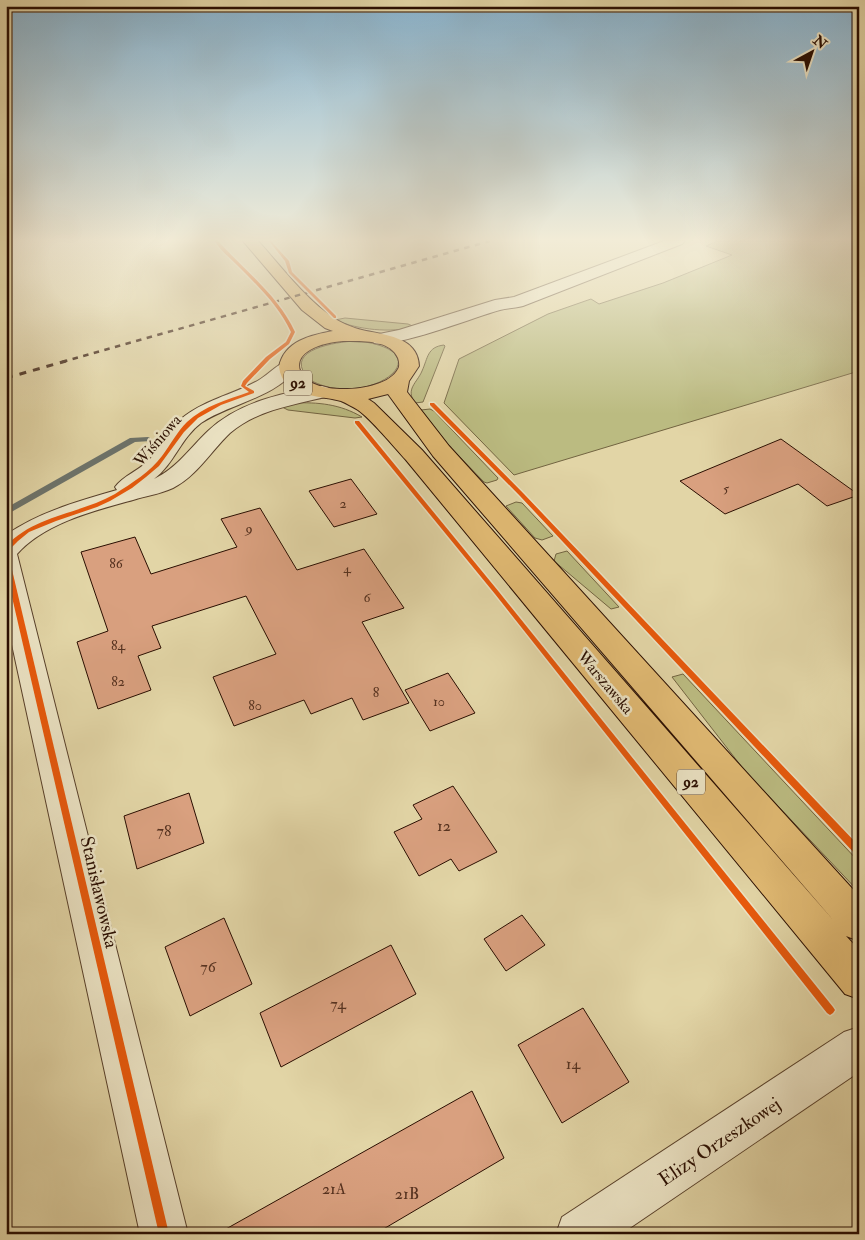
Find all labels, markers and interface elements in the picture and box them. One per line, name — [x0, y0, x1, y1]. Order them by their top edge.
north arrow — [788, 28, 838, 78]
text: N — [809, 31, 831, 53]
road number: 92 — [284, 370, 312, 396]
street label: Wiśniowa — [129, 410, 186, 472]
house number: 5 — [723, 480, 730, 497]
house number: 2 — [339, 495, 347, 512]
house number: 9 — [244, 520, 253, 537]
house number: 86 — [109, 555, 124, 572]
house number: 4 — [343, 560, 352, 577]
house number: 6 — [363, 589, 371, 606]
house number: 84 — [111, 637, 127, 654]
street label: Warszawska — [572, 646, 638, 719]
house number: 82 — [111, 673, 125, 690]
house number: 8 — [373, 684, 380, 701]
house number: 10 — [433, 693, 445, 710]
house number: 80 — [248, 697, 262, 714]
road number: 92 — [677, 770, 705, 794]
house number: 12 — [437, 816, 451, 836]
house number: 78 — [157, 821, 172, 841]
street label: Stanisławowska — [75, 834, 124, 951]
house number: 76 — [200, 957, 217, 977]
house number: 74 — [330, 994, 347, 1014]
house number: 14 — [566, 1054, 582, 1074]
street label: Elizy Orzeszkowej — [654, 1092, 785, 1192]
house number: 21A — [322, 1179, 346, 1199]
house number: 21B — [395, 1184, 419, 1204]

